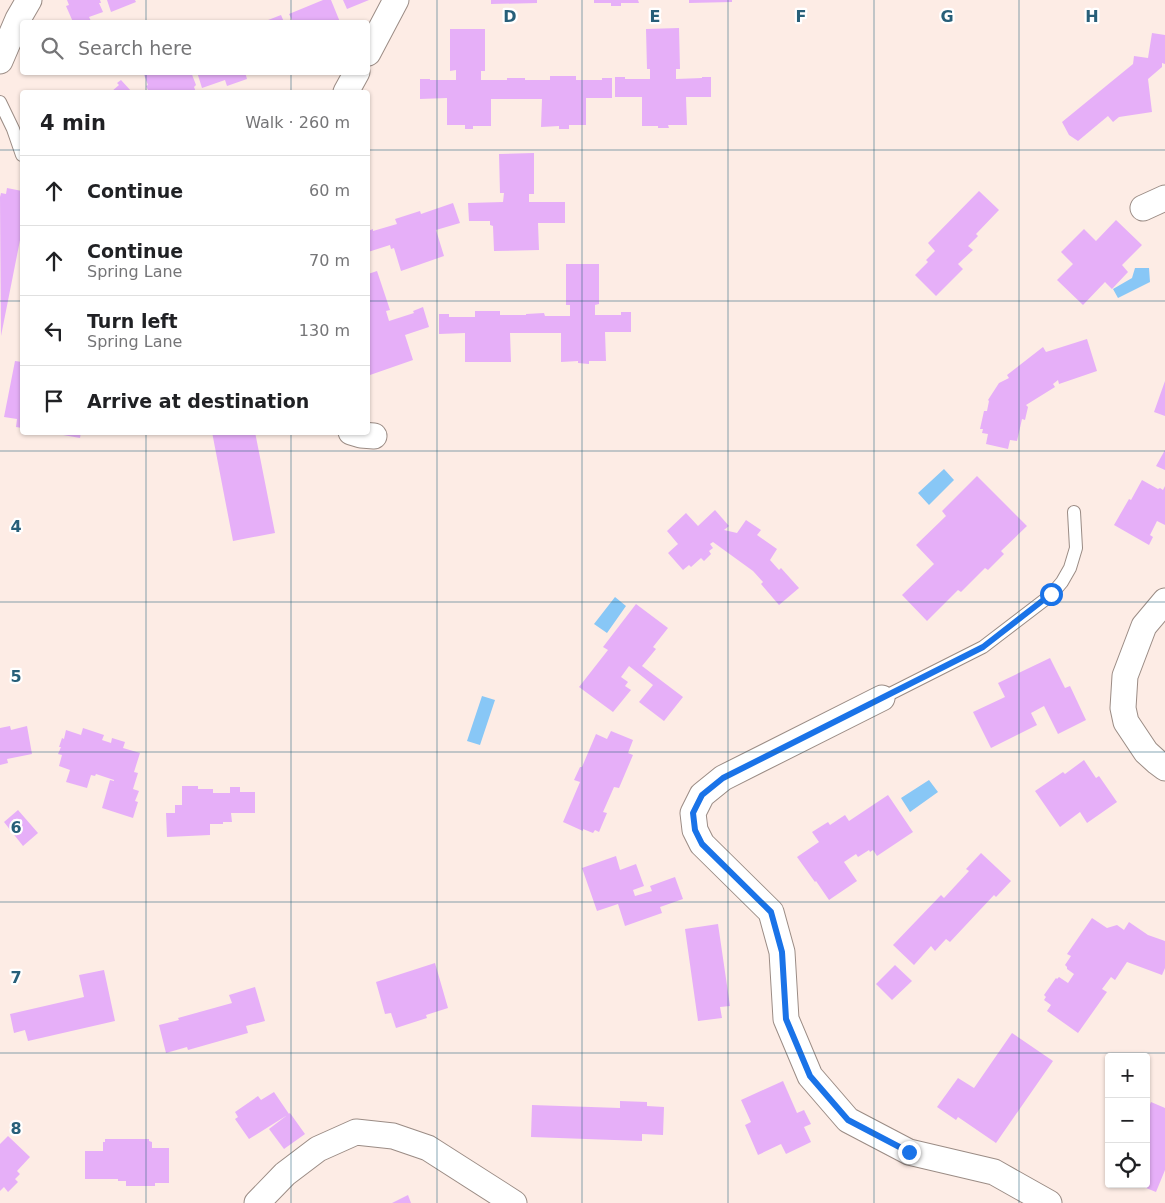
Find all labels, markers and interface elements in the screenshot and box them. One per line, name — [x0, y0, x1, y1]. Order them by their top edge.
text: D — [503, 7, 517, 26]
text: E — [650, 7, 660, 26]
text: F — [796, 7, 806, 26]
text: G — [940, 7, 954, 26]
text: H — [1085, 7, 1099, 26]
search box — [20, 20, 370, 75]
icon: search — [38, 34, 66, 62]
text: Search here — [78, 37, 192, 59]
text: 4 min — [40, 111, 106, 135]
text: Walk · 260 m — [245, 113, 350, 132]
icon: ahead — [40, 177, 68, 205]
text: Continue — [87, 180, 183, 202]
text: 60 m — [309, 181, 350, 200]
text: Continue — [87, 240, 183, 262]
icon: ahead — [40, 247, 68, 275]
text: 70 m — [309, 251, 350, 270]
text: Spring Lane — [87, 262, 182, 281]
text: Turn left — [87, 310, 178, 332]
icon: left — [40, 317, 68, 345]
text: 130 m — [299, 321, 350, 340]
text: Spring Lane — [87, 332, 182, 351]
icon: arrive — [40, 387, 68, 415]
text: Arrive at destination — [87, 390, 309, 412]
text: 4 — [10, 517, 22, 536]
route start — [1040, 583, 1063, 606]
text: 5 — [10, 667, 22, 686]
text: 6 — [10, 818, 22, 837]
text: 7 — [10, 968, 22, 987]
map controls — [1105, 1053, 1150, 1188]
button: + — [1105, 1053, 1150, 1098]
button: − — [1105, 1098, 1150, 1143]
text: 8 — [10, 1119, 22, 1138]
route end — [898, 1141, 921, 1164]
button: locate — [1105, 1143, 1150, 1188]

